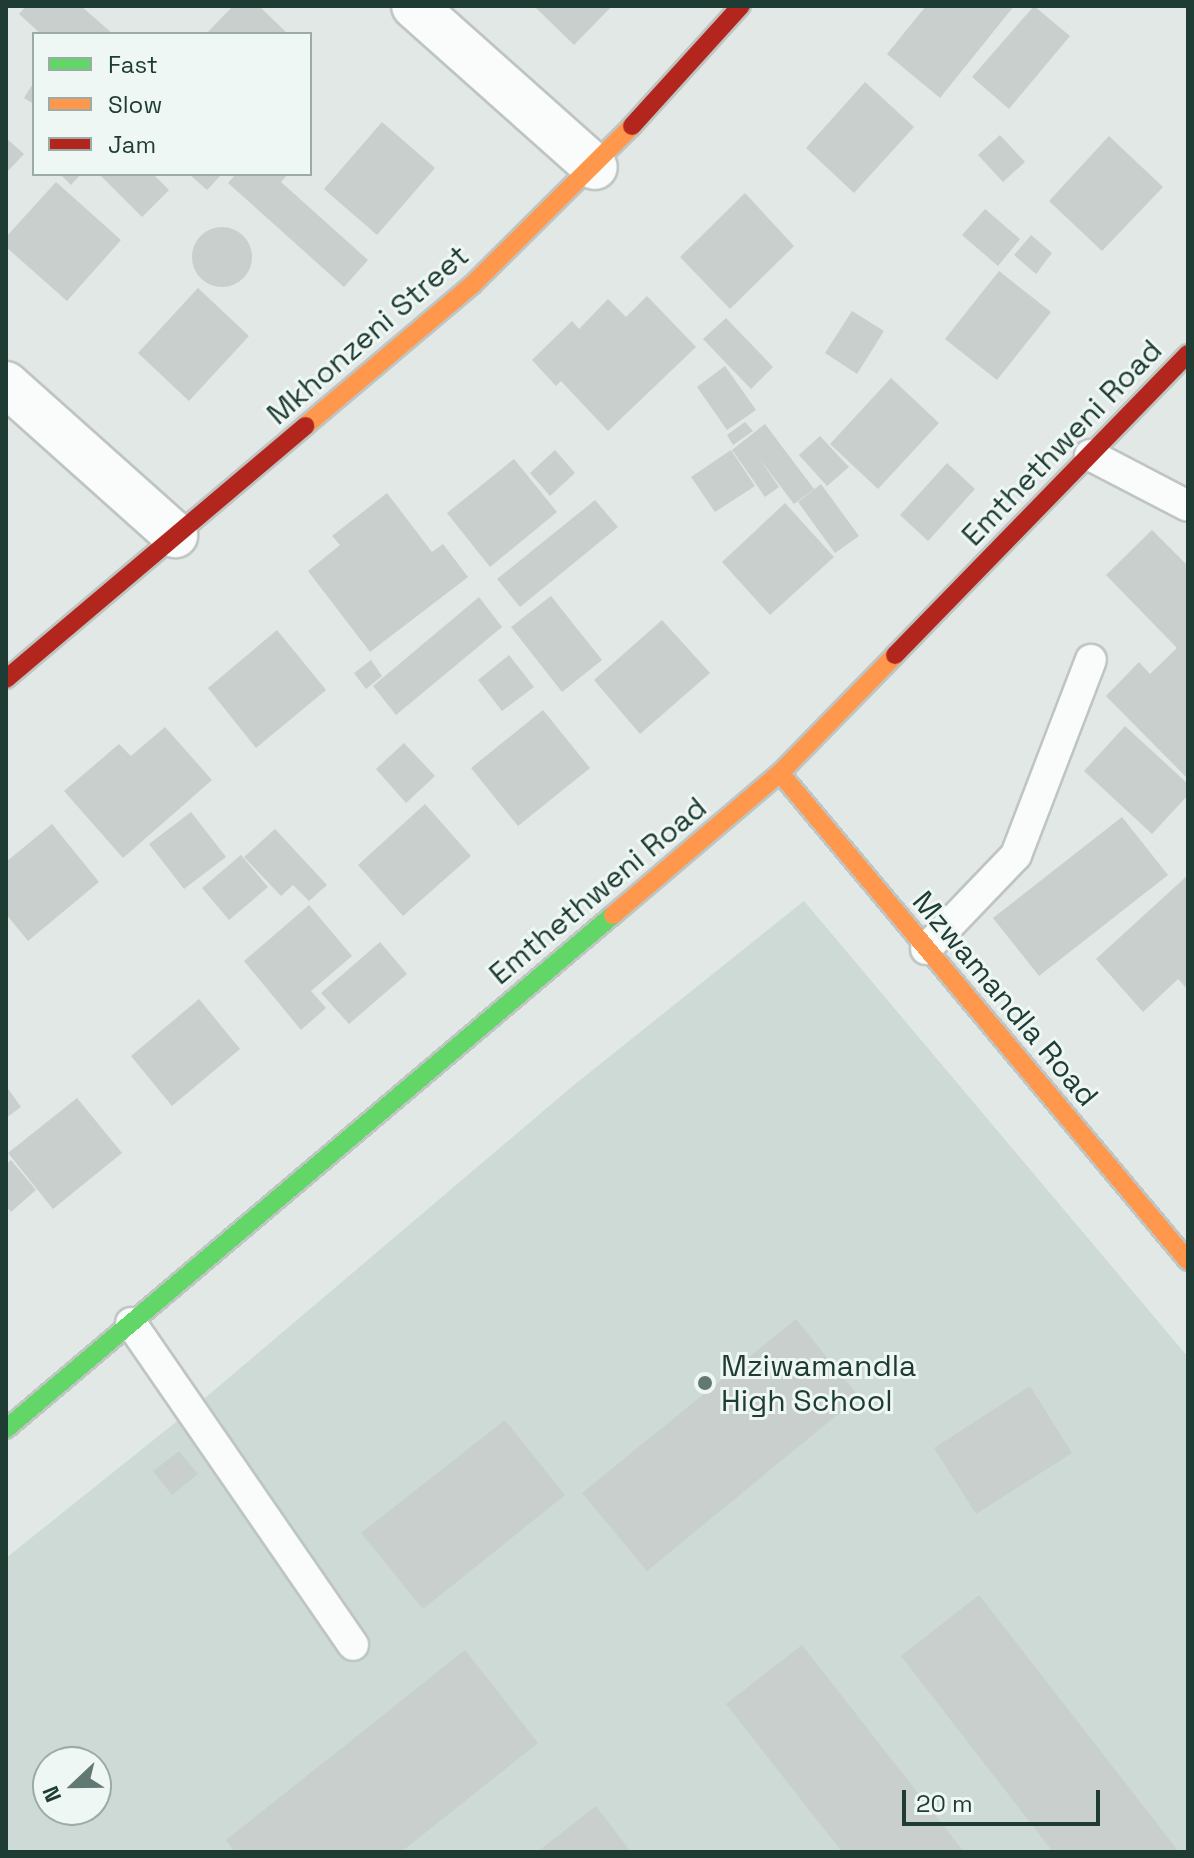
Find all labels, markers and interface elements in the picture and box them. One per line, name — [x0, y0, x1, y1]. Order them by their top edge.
legend — [32, 32, 312, 176]
text: Fast — [108, 49, 158, 80]
text: Slow — [108, 89, 162, 120]
text: Jam — [108, 129, 156, 160]
street label: Mkhonzeni Street — [260, 238, 476, 432]
street label: Emthethweni Road — [954, 333, 1170, 553]
street label: Emthethweni Road — [482, 790, 714, 992]
street label: Mzwamandla Road — [905, 884, 1105, 1114]
place label: Mziwamandla High School — [721, 1348, 916, 1418]
marker: Mziwamandla High School — [696, 1374, 714, 1392]
north arrow — [32, 1746, 112, 1826]
scale bar — [906, 1774, 1104, 1824]
text: N — [36, 1782, 67, 1806]
text: 20 m — [916, 1788, 973, 1819]

